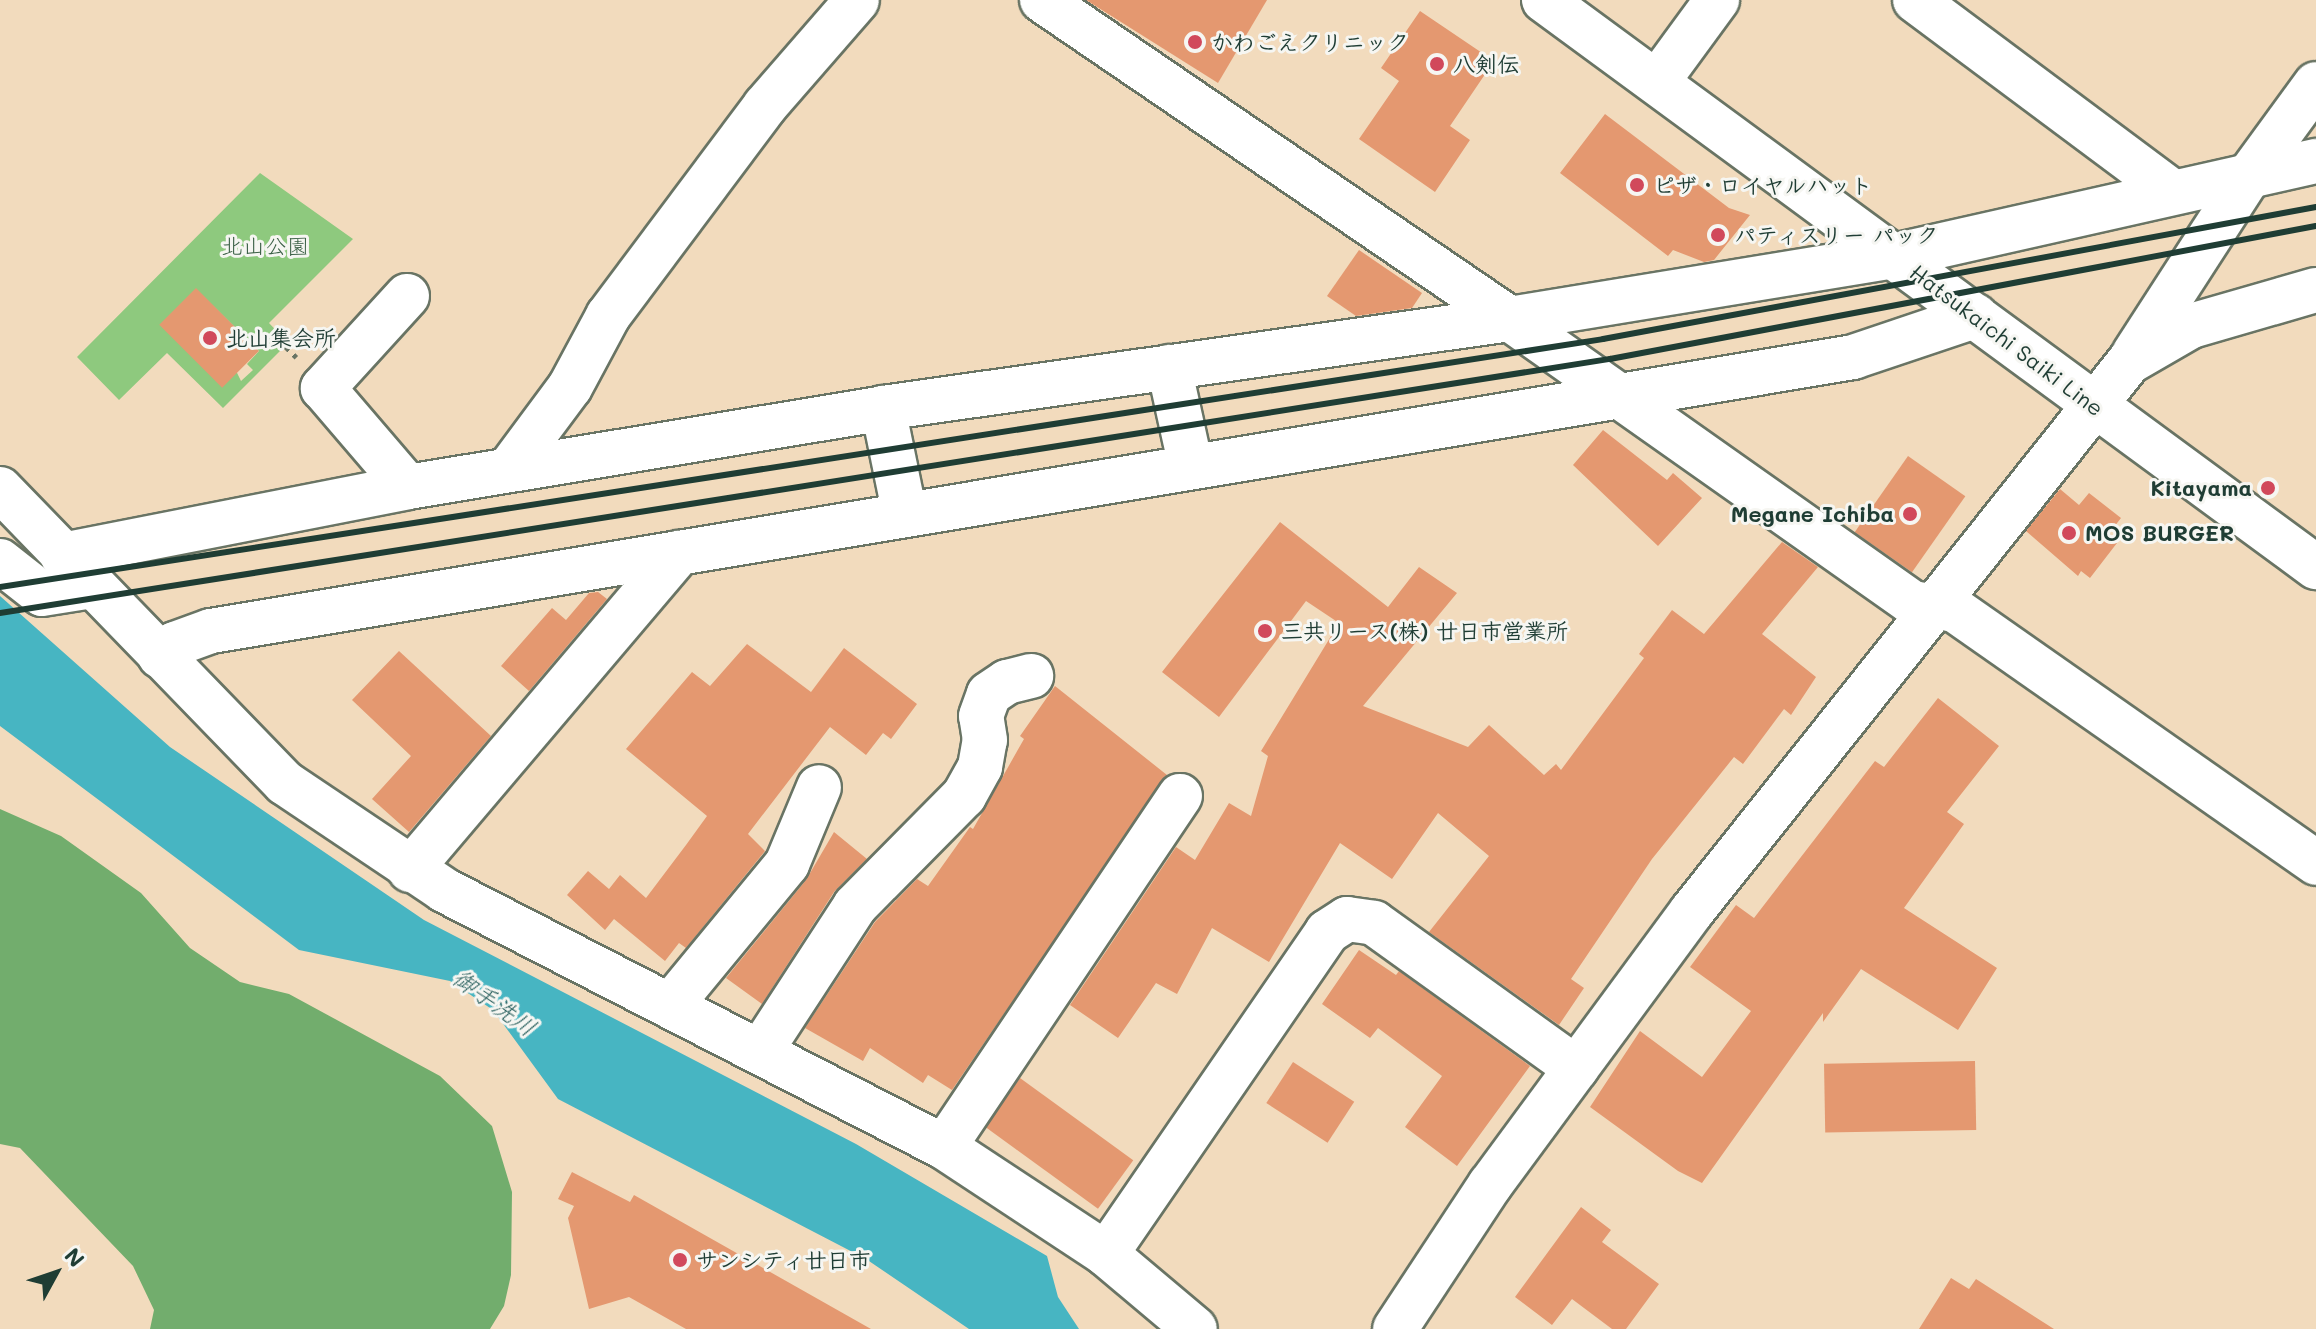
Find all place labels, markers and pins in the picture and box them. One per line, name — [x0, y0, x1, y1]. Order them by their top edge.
place label: かわごえクリニック — [1211, 29, 1409, 55]
marker: かわごえクリニック — [1186, 33, 1204, 51]
place label: 八剣伝 — [1453, 51, 1519, 77]
marker: 八剣伝 — [1428, 55, 1446, 73]
place label: ピザ・ロイヤルハット — [1653, 172, 1873, 198]
marker: ピザ・ロイヤルハット — [1628, 176, 1646, 194]
place label: パティスリー パック — [1734, 222, 1940, 248]
marker: パティスリー パック — [1709, 226, 1727, 244]
place label: 北山集会所 — [226, 325, 336, 351]
marker: 北山集会所 — [201, 329, 219, 347]
place label: Kitayama — [2150, 475, 2252, 501]
marker: Kitayama — [2259, 479, 2277, 497]
place label: Megane Ichiba — [1731, 501, 1894, 527]
marker: Megane Ichiba — [1901, 505, 1919, 523]
place label: MOS BURGER — [2085, 520, 2234, 546]
marker: MOS BURGER — [2060, 524, 2078, 542]
place label: 三共リース(株) 廿日市営業所 — [1281, 618, 1570, 644]
marker: 三共リース(株) 廿日市営業所 — [1256, 622, 1274, 640]
place label: サンシティ廿日市 — [696, 1247, 872, 1273]
marker: サンシティ廿日市 — [671, 1251, 689, 1269]

